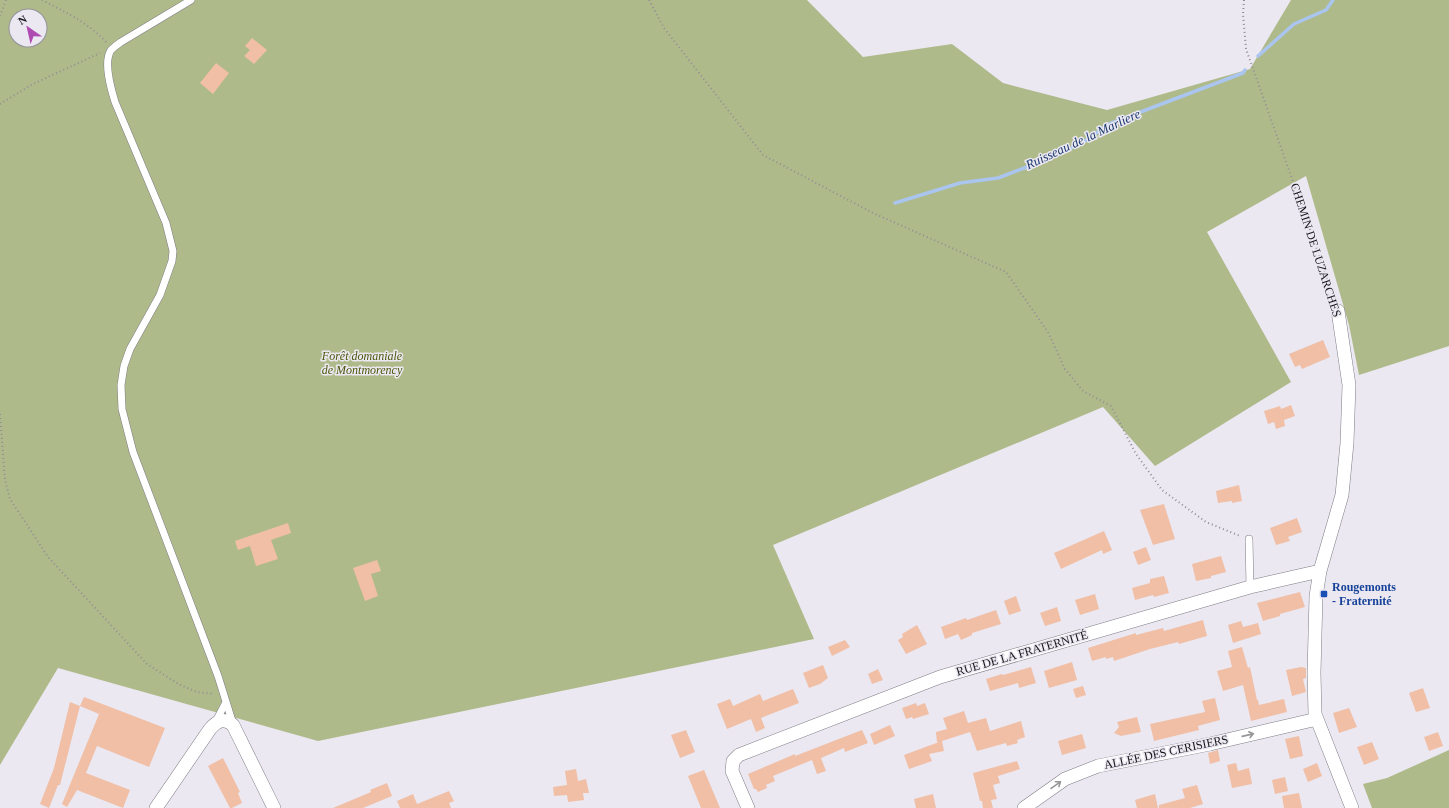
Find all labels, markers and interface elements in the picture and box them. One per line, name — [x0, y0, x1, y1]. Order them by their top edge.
north arrow — [8, 8, 48, 48]
text: N — [16, 12, 29, 27]
water label: Ruisseau de la Marliere — [1022, 106, 1143, 173]
street label: CHEMIN DE LUZARCHES — [1288, 181, 1344, 319]
park label: Forêt domaniale de Montmorency — [321, 349, 403, 377]
place label: Rougemonts - Fraternité — [1332, 580, 1396, 608]
marker: Rougemonts - Fraternité — [1319, 589, 1329, 599]
street label: RUE DE LA FRATERNITÉ — [955, 627, 1089, 679]
one-way arrow — [1242, 731, 1255, 738]
street label: ALLÉE DES CERISIERS — [1103, 732, 1229, 772]
one-way arrow — [1050, 781, 1061, 789]

